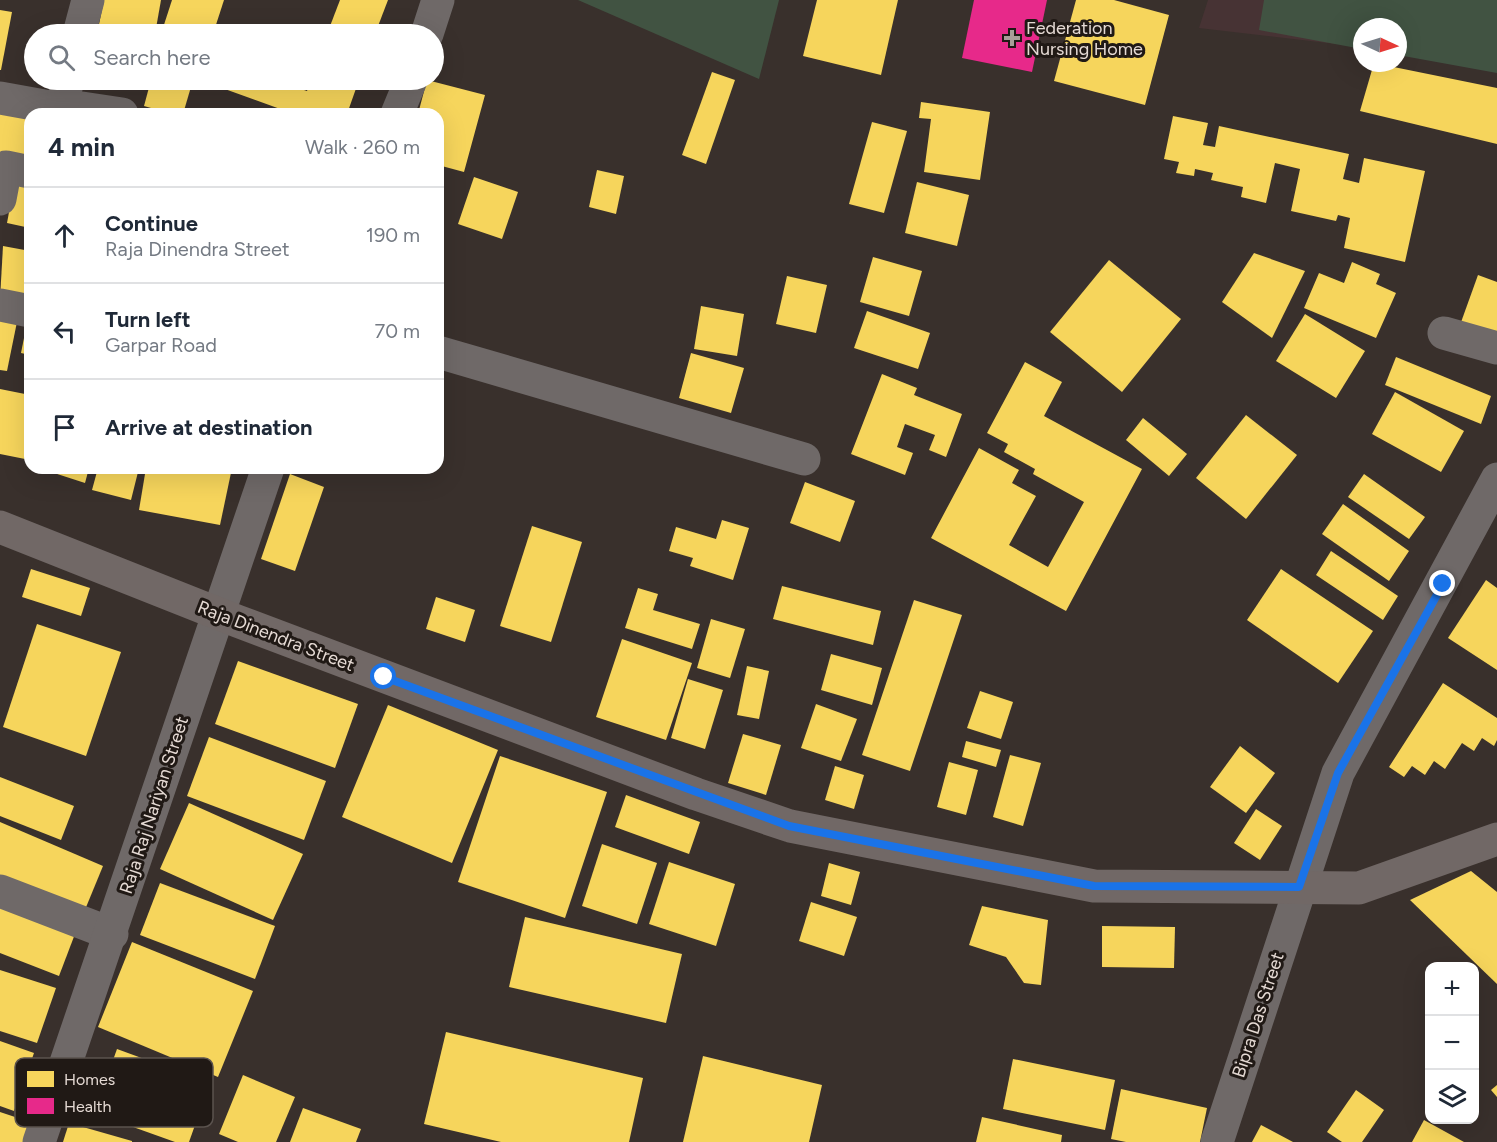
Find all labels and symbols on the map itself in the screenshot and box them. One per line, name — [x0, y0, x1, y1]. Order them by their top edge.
place label: Federation Nursing Home — [1026, 17, 1143, 60]
north arrow — [1353, 18, 1407, 72]
marker: Federation Nursing Home — [1003, 29, 1021, 47]
route end — [1429, 570, 1455, 596]
street label: Raja Dinendra Street — [195, 596, 358, 676]
route start — [370, 663, 396, 689]
street label: Raja Raj Nariyan Street — [115, 713, 193, 897]
street label: Bipra Das Street — [1227, 949, 1289, 1080]
legend — [15, 1058, 213, 1127]
text: Homes — [64, 1070, 115, 1089]
text: Health — [64, 1097, 111, 1116]

